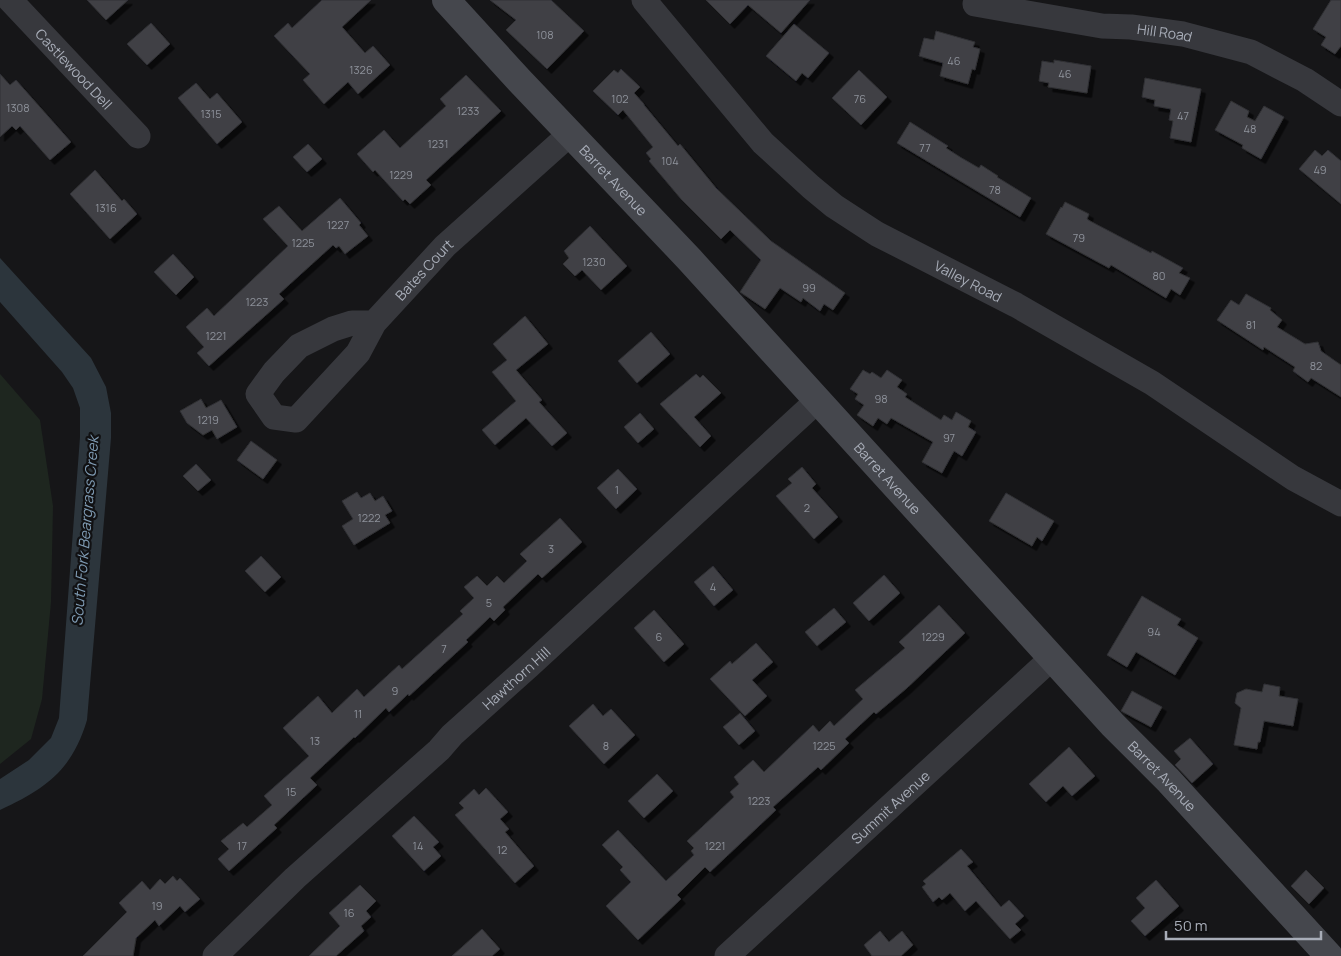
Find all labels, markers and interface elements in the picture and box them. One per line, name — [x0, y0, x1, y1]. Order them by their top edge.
street label: Hill Road — [1136, 18, 1194, 46]
street label: Castlewood Dell — [32, 24, 117, 113]
house number: 108 — [536, 27, 554, 42]
house number: 46 — [947, 53, 961, 68]
house number: 1326 — [349, 62, 373, 77]
house number: 46 — [1058, 66, 1072, 81]
house number: 102 — [611, 91, 629, 106]
house number: 76 — [854, 91, 866, 106]
house number: 1308 — [6, 100, 30, 115]
house number: 1233 — [457, 103, 479, 118]
house number: 1315 — [200, 106, 222, 121]
house number: 47 — [1177, 108, 1189, 123]
house number: 48 — [1244, 121, 1256, 136]
house number: 1231 — [428, 136, 448, 151]
street label: Barret Avenue — [576, 140, 652, 219]
house number: 77 — [919, 140, 931, 155]
house number: 104 — [661, 153, 679, 168]
house number: 49 — [1313, 162, 1327, 177]
house number: 1229 — [389, 167, 413, 182]
house number: 78 — [989, 182, 1001, 197]
house number: 1316 — [95, 200, 117, 215]
house number: 1227 — [327, 217, 349, 232]
house number: 79 — [1073, 230, 1085, 245]
street label: Bates Court — [390, 234, 457, 304]
house number: 1225 — [291, 235, 315, 250]
house number: 1230 — [582, 254, 606, 269]
street label: Valley Road — [931, 256, 1006, 306]
house number: 80 — [1152, 268, 1166, 283]
house number: 99 — [802, 280, 816, 295]
house number: 1223 — [246, 294, 268, 309]
house number: 81 — [1246, 317, 1256, 332]
house number: 1221 — [205, 328, 227, 343]
house number: 82 — [1310, 358, 1322, 373]
house number: 98 — [874, 391, 888, 406]
house number: 1219 — [197, 412, 219, 427]
house number: 97 — [943, 430, 955, 445]
water label: South Fork Beargrass Creek — [66, 433, 104, 627]
street label: Barret Avenue — [850, 438, 926, 518]
house number: 1 — [615, 482, 619, 497]
house number: 2 — [804, 500, 810, 515]
house number: 1222 — [357, 510, 381, 525]
house number: 3 — [548, 541, 554, 556]
house number: 4 — [710, 579, 716, 594]
house number: 5 — [486, 595, 492, 610]
house number: 94 — [1147, 624, 1161, 639]
house number: 6 — [656, 629, 663, 644]
house number: 1229 — [921, 629, 945, 644]
house number: 7 — [441, 641, 447, 656]
street label: Hawthorn Hill — [478, 642, 554, 713]
house number: 9 — [392, 683, 399, 698]
house number: 11 — [354, 706, 362, 721]
house number: 13 — [310, 733, 320, 748]
street label: Barret Avenue — [1124, 736, 1201, 815]
house number: 8 — [603, 738, 609, 753]
house number: 1225 — [812, 738, 836, 753]
street label: Summit Avenue — [846, 766, 933, 848]
house number: 15 — [286, 784, 296, 799]
house number: 1223 — [748, 793, 770, 808]
house number: 17 — [237, 838, 247, 853]
house number: 14 — [413, 838, 423, 853]
house number: 1221 — [704, 838, 726, 853]
house number: 12 — [497, 842, 507, 857]
house number: 19 — [151, 898, 163, 913]
house number: 16 — [343, 905, 355, 920]
scale bar — [1166, 908, 1321, 940]
text: 50 m — [1174, 915, 1208, 936]

